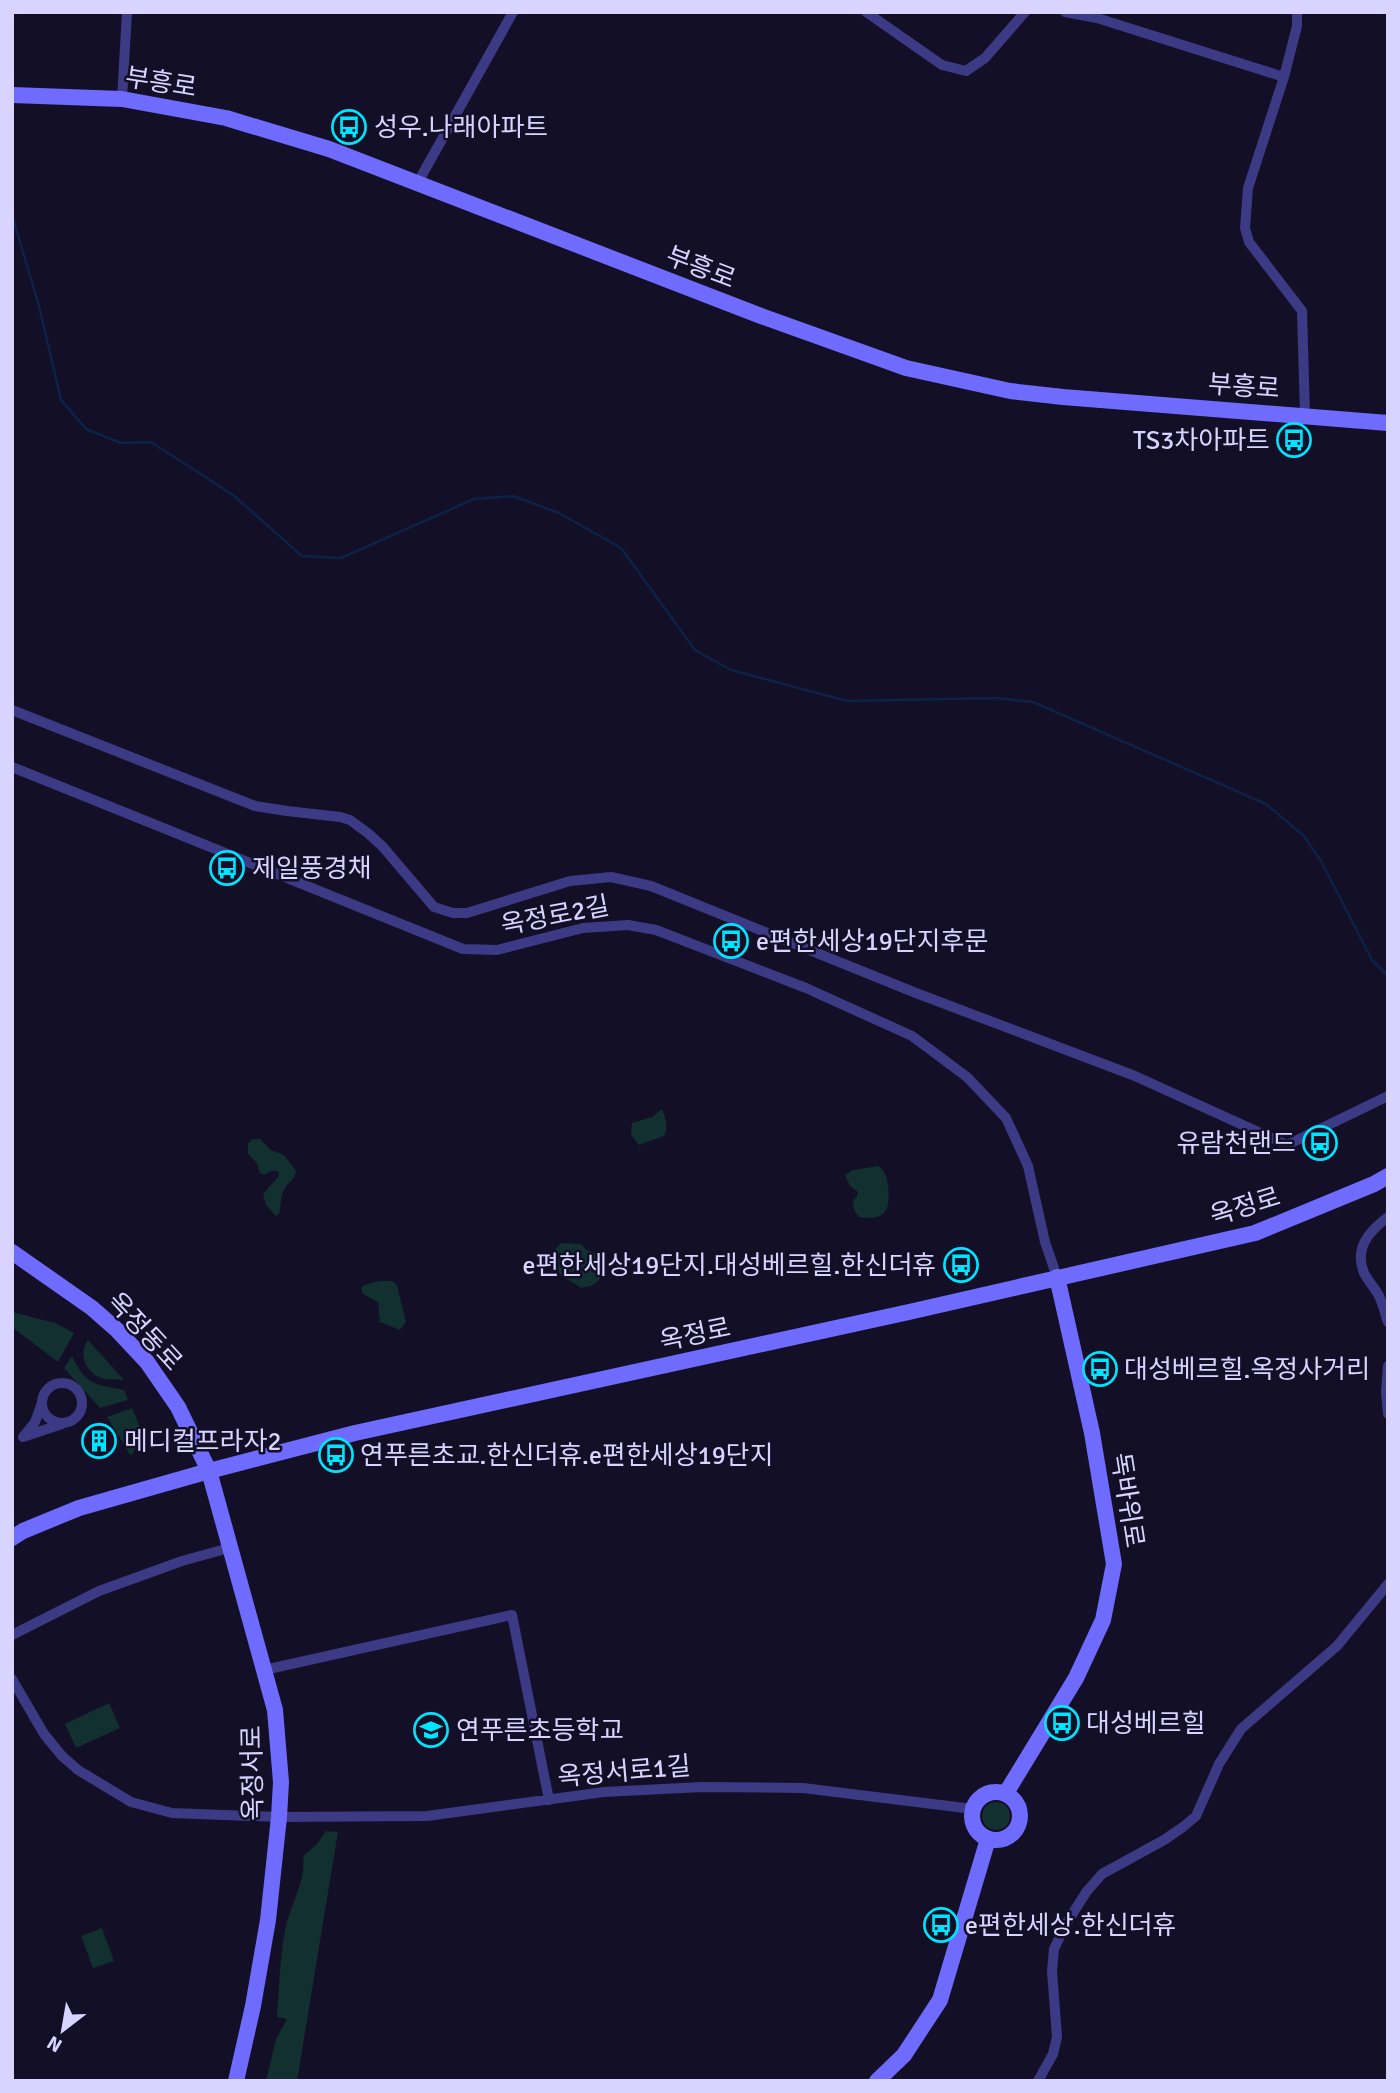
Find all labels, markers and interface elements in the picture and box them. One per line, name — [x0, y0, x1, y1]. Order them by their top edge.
street label: 부흥로 — [123, 62, 199, 104]
bus stop icon: 성우.나래아파트 — [330, 108, 368, 146]
place label: 성우.나래아파트 — [374, 112, 548, 144]
street label: 부흥로 — [661, 240, 740, 296]
street label: 부흥로 — [1207, 369, 1281, 405]
bus stop icon: TS3차아파트 — [1275, 421, 1313, 459]
place label: TS3차아파트 — [1133, 425, 1270, 457]
bus stop icon: 제일풍경채 — [208, 849, 246, 887]
place label: 제일풍경채 — [252, 853, 372, 885]
street label: 옥정로2길 — [498, 890, 612, 942]
bus stop icon: e편한세상19단지후문 — [712, 922, 750, 960]
place label: e편한세상19단지후문 — [756, 926, 988, 958]
bus stop icon: 유람천랜드 — [1301, 1124, 1339, 1162]
place label: 유람천랜드 — [1176, 1128, 1296, 1160]
street label: 옥정로 — [1206, 1181, 1284, 1233]
bus stop icon: e편한세상19단지.대성베르힐.한신더휴 — [942, 1246, 980, 1284]
place label: e편한세상19단지.대성베르힐.한신더휴 — [522, 1250, 936, 1282]
street label: 옥정동로 — [100, 1286, 189, 1378]
street label: 옥정로 — [657, 1312, 734, 1358]
bus stop icon: 대성베르힐.옥정사거리 — [1081, 1350, 1119, 1388]
place label: 대성베르힐.옥정사거리 — [1124, 1354, 1370, 1386]
building icon: 메디컬프라자2 — [80, 1422, 118, 1460]
place label: 메디컬프라자2 — [124, 1426, 282, 1458]
bus stop icon: 연푸른초교.한신더휴.e편한세상19단지 — [317, 1436, 355, 1474]
place label: 연푸른초교.한신더휴.e편한세상19단지 — [360, 1440, 774, 1472]
street label: 독바위로 — [1104, 1450, 1150, 1550]
bus stop icon: 대성베르힐 — [1043, 1704, 1081, 1742]
place label: 대성베르힐 — [1086, 1708, 1206, 1740]
school or university icon: 연푸른초등학교 — [412, 1711, 450, 1749]
place label: 연푸른초등학교 — [456, 1715, 623, 1747]
street label: 옥정서로 — [236, 1725, 270, 1821]
street label: 옥정서로1길 — [556, 1750, 692, 1794]
bus stop icon: e편한세상.한신더휴 — [922, 1906, 960, 1944]
place label: e편한세상.한신더휴 — [965, 1910, 1176, 1942]
north arrow — [28, 1995, 98, 2065]
text: N — [43, 2030, 67, 2057]

